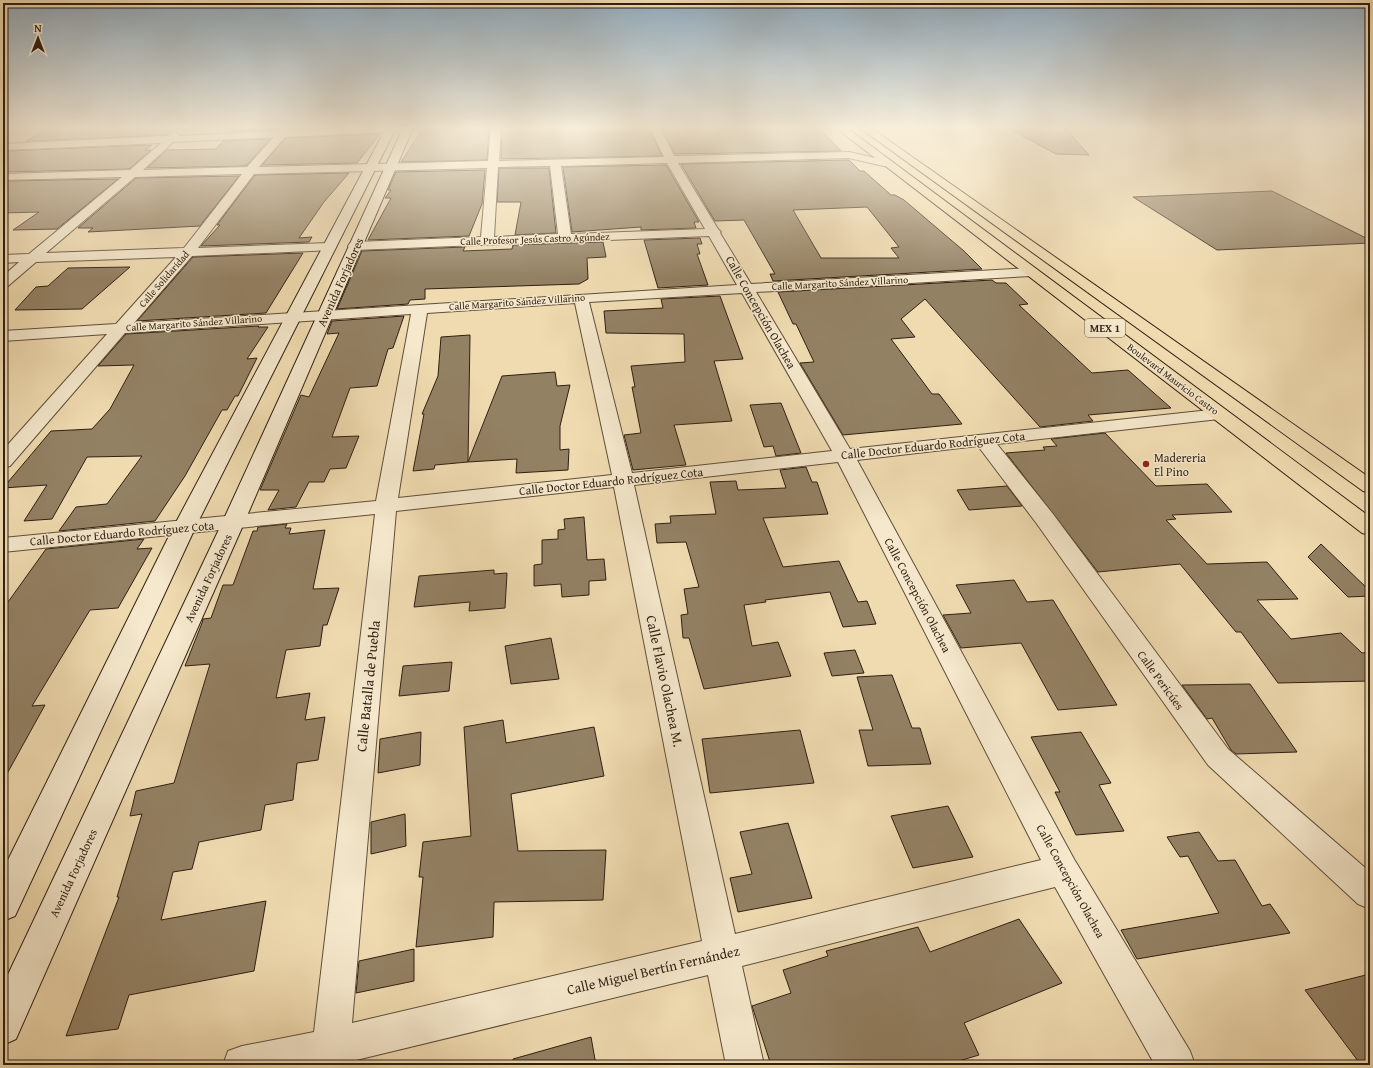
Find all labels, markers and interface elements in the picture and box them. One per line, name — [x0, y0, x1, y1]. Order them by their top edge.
north arrow — [18, 18, 58, 58]
text: N — [34, 20, 42, 36]
street label: Calle Profesor Jesús Castro Agúndez — [460, 229, 610, 249]
street label: Avenida Forjadores — [313, 235, 367, 329]
street label: Calle Solidaridad — [135, 247, 193, 311]
street label: Calle Concepción Olachea — [722, 252, 800, 372]
street label: Calle Margarito Sández Villarino — [772, 272, 908, 294]
street label: Calle Margarito Sández Villarino — [448, 290, 586, 314]
street label: Calle Margarito Sández Villarino — [125, 311, 263, 335]
road number: MEX 1 — [1085, 319, 1125, 337]
street label: Boulevard Mauricio Castro — [1124, 340, 1222, 418]
street label: Calle Doctor Eduardo Rodríguez Cota — [840, 427, 1026, 463]
place label: Madereria El Pino — [1154, 449, 1206, 480]
marker: Madereria El Pino — [1141, 459, 1151, 469]
street label: Calle Doctor Eduardo Rodríguez Cota — [518, 463, 704, 499]
street label: Calle Doctor Eduardo Rodríguez Cota — [29, 516, 215, 550]
street label: Avenida Forjadores — [180, 531, 236, 625]
street label: Calle Concepción Olachea — [881, 535, 956, 656]
street label: Calle Flavio Olachea M. — [641, 613, 689, 749]
street label: Calle Batalla de Puebla — [351, 619, 385, 753]
street label: Calle Pericúes — [1134, 647, 1189, 713]
street label: Calle Concepción Olachea — [1033, 821, 1110, 941]
street label: Avenida Forjadores — [45, 826, 101, 920]
street label: Calle Miguel Bertín Fernández — [565, 940, 741, 1000]

